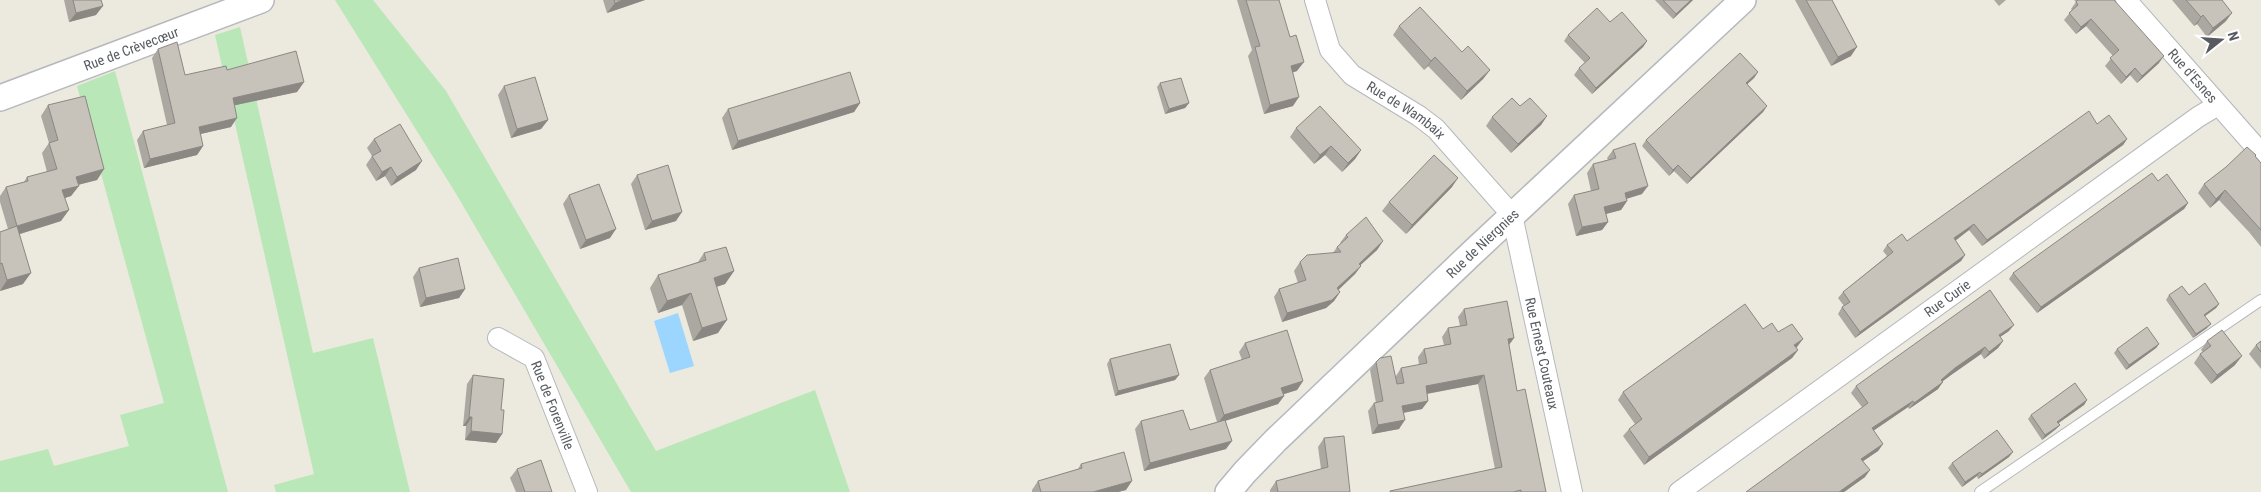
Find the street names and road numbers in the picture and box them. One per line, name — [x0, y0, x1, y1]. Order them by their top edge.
street label: Rue de Crèvecœur — [81, 24, 181, 74]
street label: Rue d'Esnes — [2165, 46, 2221, 106]
street label: Rue de Wambaix — [1364, 78, 1449, 142]
street label: Rue de Niergnies — [1443, 206, 1522, 281]
street label: Rue Curie — [1921, 276, 1974, 320]
street label: Rue Ernest Couteaux — [1522, 296, 1562, 411]
street label: Rue de Forenville — [528, 359, 578, 452]

